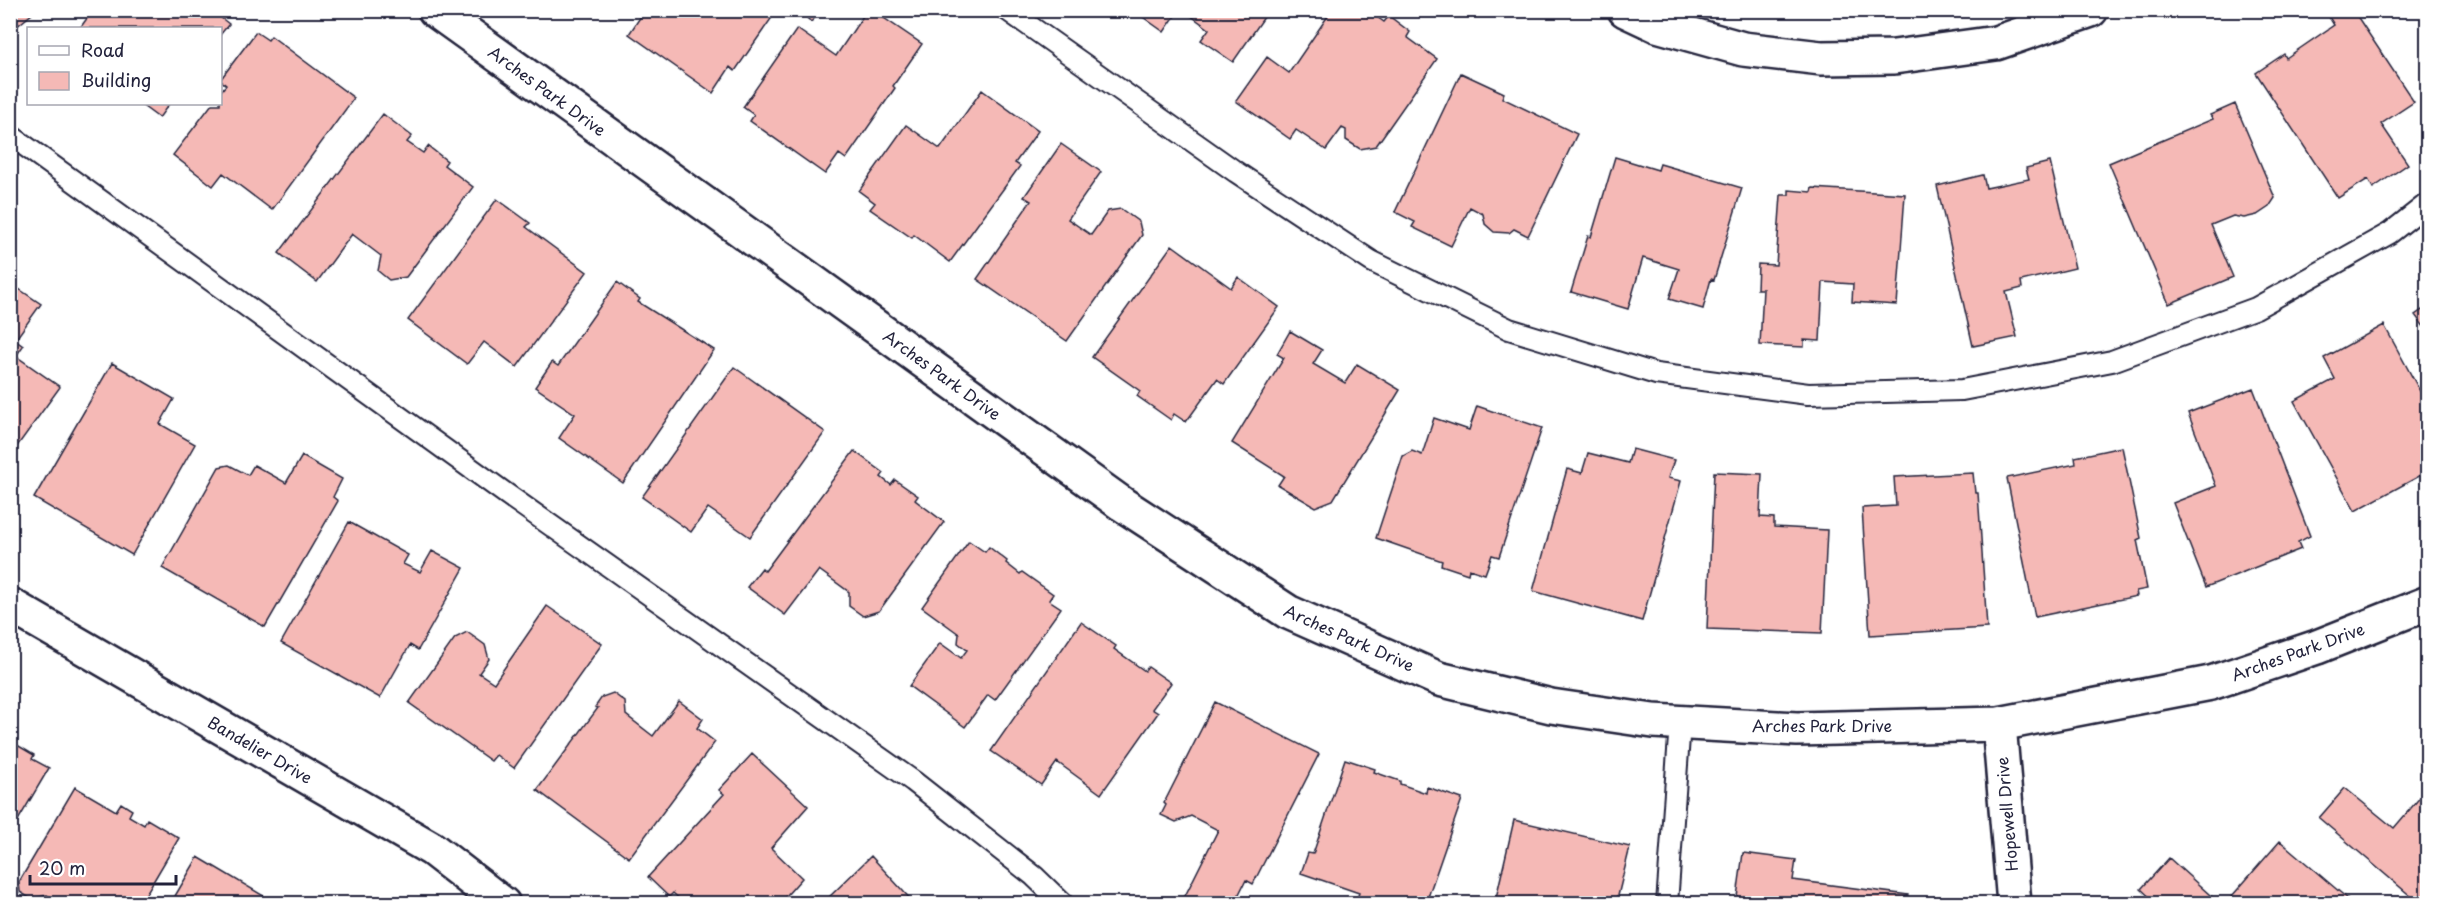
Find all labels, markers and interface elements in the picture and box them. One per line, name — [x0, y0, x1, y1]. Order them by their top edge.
legend — [27, 27, 222, 105]
text: Road — [81, 36, 125, 63]
street label: Arches Park Drive — [484, 39, 612, 141]
text: Building — [81, 66, 151, 93]
street label: Arches Park Drive — [879, 323, 1007, 425]
street label: Arches Park Drive — [1280, 598, 1419, 677]
street label: Arches Park Drive — [2228, 616, 2368, 686]
street label: Bandelier Drive — [204, 710, 317, 789]
street label: Arches Park Drive — [1752, 713, 1892, 737]
street label: Hopewell Drive — [1989, 756, 2023, 872]
scale bar — [30, 848, 176, 886]
text: 20 m — [39, 854, 85, 881]

